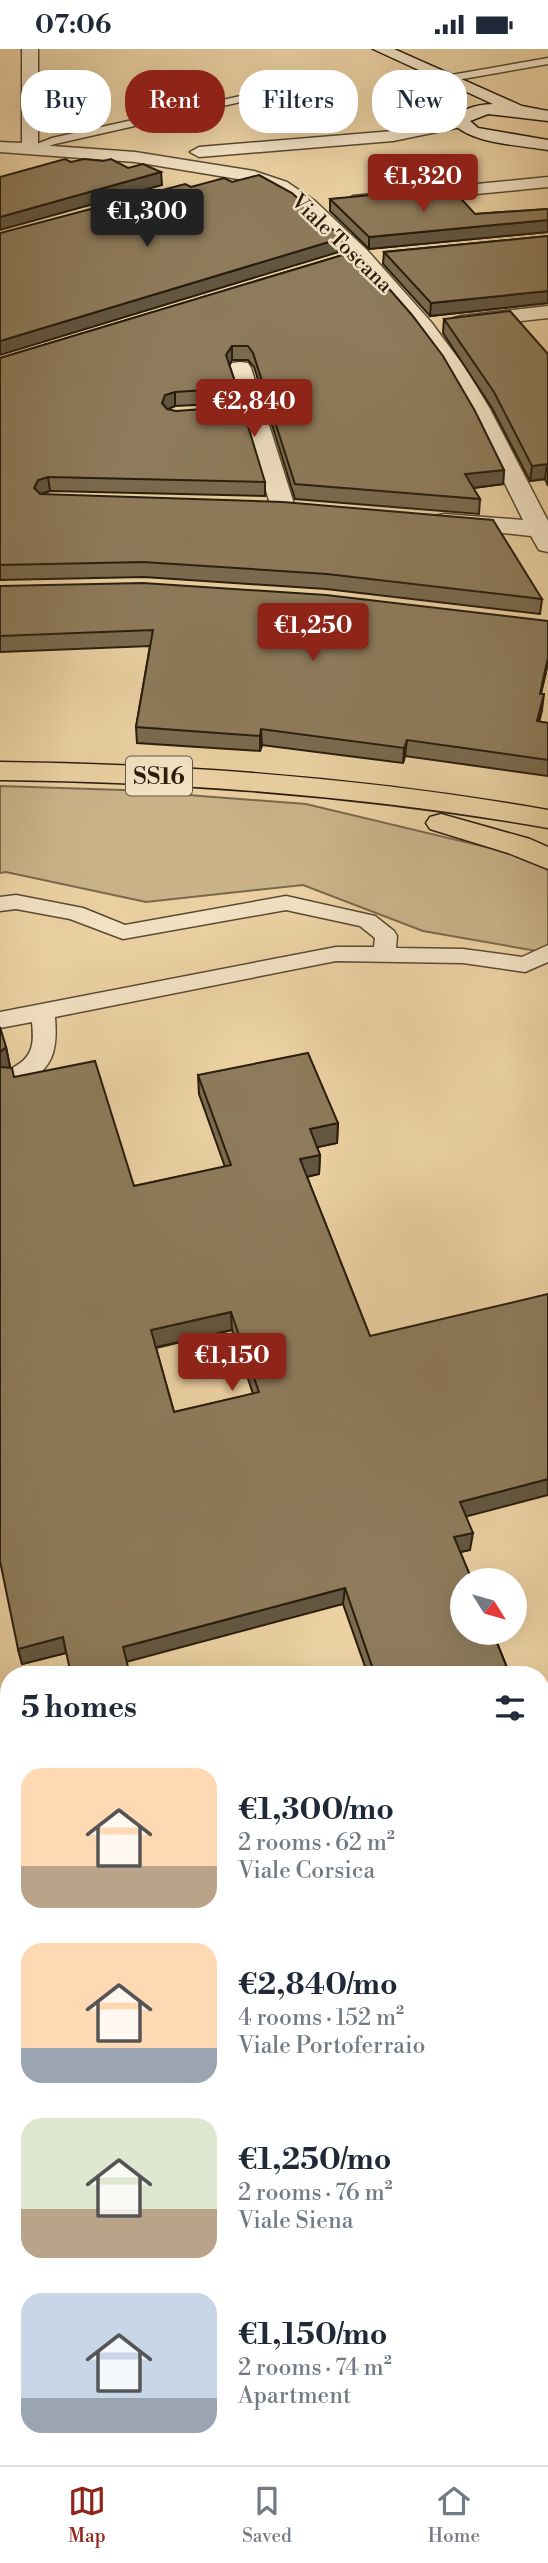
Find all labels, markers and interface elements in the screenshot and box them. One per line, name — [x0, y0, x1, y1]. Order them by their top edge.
text: 07:06 — [35, 9, 111, 41]
chip: Buy — [21, 70, 111, 133]
chip: Rent — [125, 70, 225, 133]
chip: Filters — [239, 70, 358, 133]
chip: New — [372, 70, 467, 133]
pin: €1,320 — [366, 155, 480, 214]
text: €1,320 — [384, 163, 462, 191]
street label: Viale Toscana — [285, 188, 398, 299]
pin: €1,300 — [90, 189, 204, 249]
text: €1,300 — [107, 198, 187, 226]
pin: €2,840 — [197, 379, 311, 439]
text: €2,840 — [212, 388, 296, 416]
pin: €1,250 — [256, 603, 370, 663]
text: €1,250 — [274, 612, 352, 640]
road number: SS16 — [126, 757, 192, 796]
pin: €1,150 — [175, 1333, 289, 1393]
text: €1,150 — [194, 1342, 270, 1370]
north arrow — [450, 1568, 527, 1645]
map controls — [450, 1568, 527, 1645]
text: 5 homes — [21, 1689, 137, 1727]
icon: filters — [491, 1689, 529, 1727]
text: €1,300/mo — [238, 1791, 394, 1829]
icon: home — [77, 1796, 161, 1880]
text: 2 rooms · 62 m² — [238, 1829, 395, 1857]
text: Viale Corsica — [238, 1857, 375, 1885]
text: €2,840/mo — [238, 1966, 398, 2004]
icon: home — [77, 1971, 161, 2055]
text: 4 rooms · 152 m² — [238, 2004, 404, 2032]
text: Viale Portoferraio — [238, 2032, 426, 2060]
text: €1,250/mo — [238, 2141, 391, 2179]
icon: home — [77, 2146, 161, 2230]
text: 2 rooms · 76 m² — [238, 2179, 393, 2207]
text: Viale Siena — [238, 2207, 353, 2235]
text: €1,150/mo — [238, 2316, 387, 2354]
icon: home — [77, 2321, 161, 2405]
text: 2 rooms · 74 m² — [238, 2354, 392, 2382]
text: Apartment — [238, 2382, 351, 2410]
tab: Map — [68, 2482, 106, 2548]
tab: Saved — [242, 2482, 292, 2548]
tab: Home — [428, 2482, 480, 2548]

